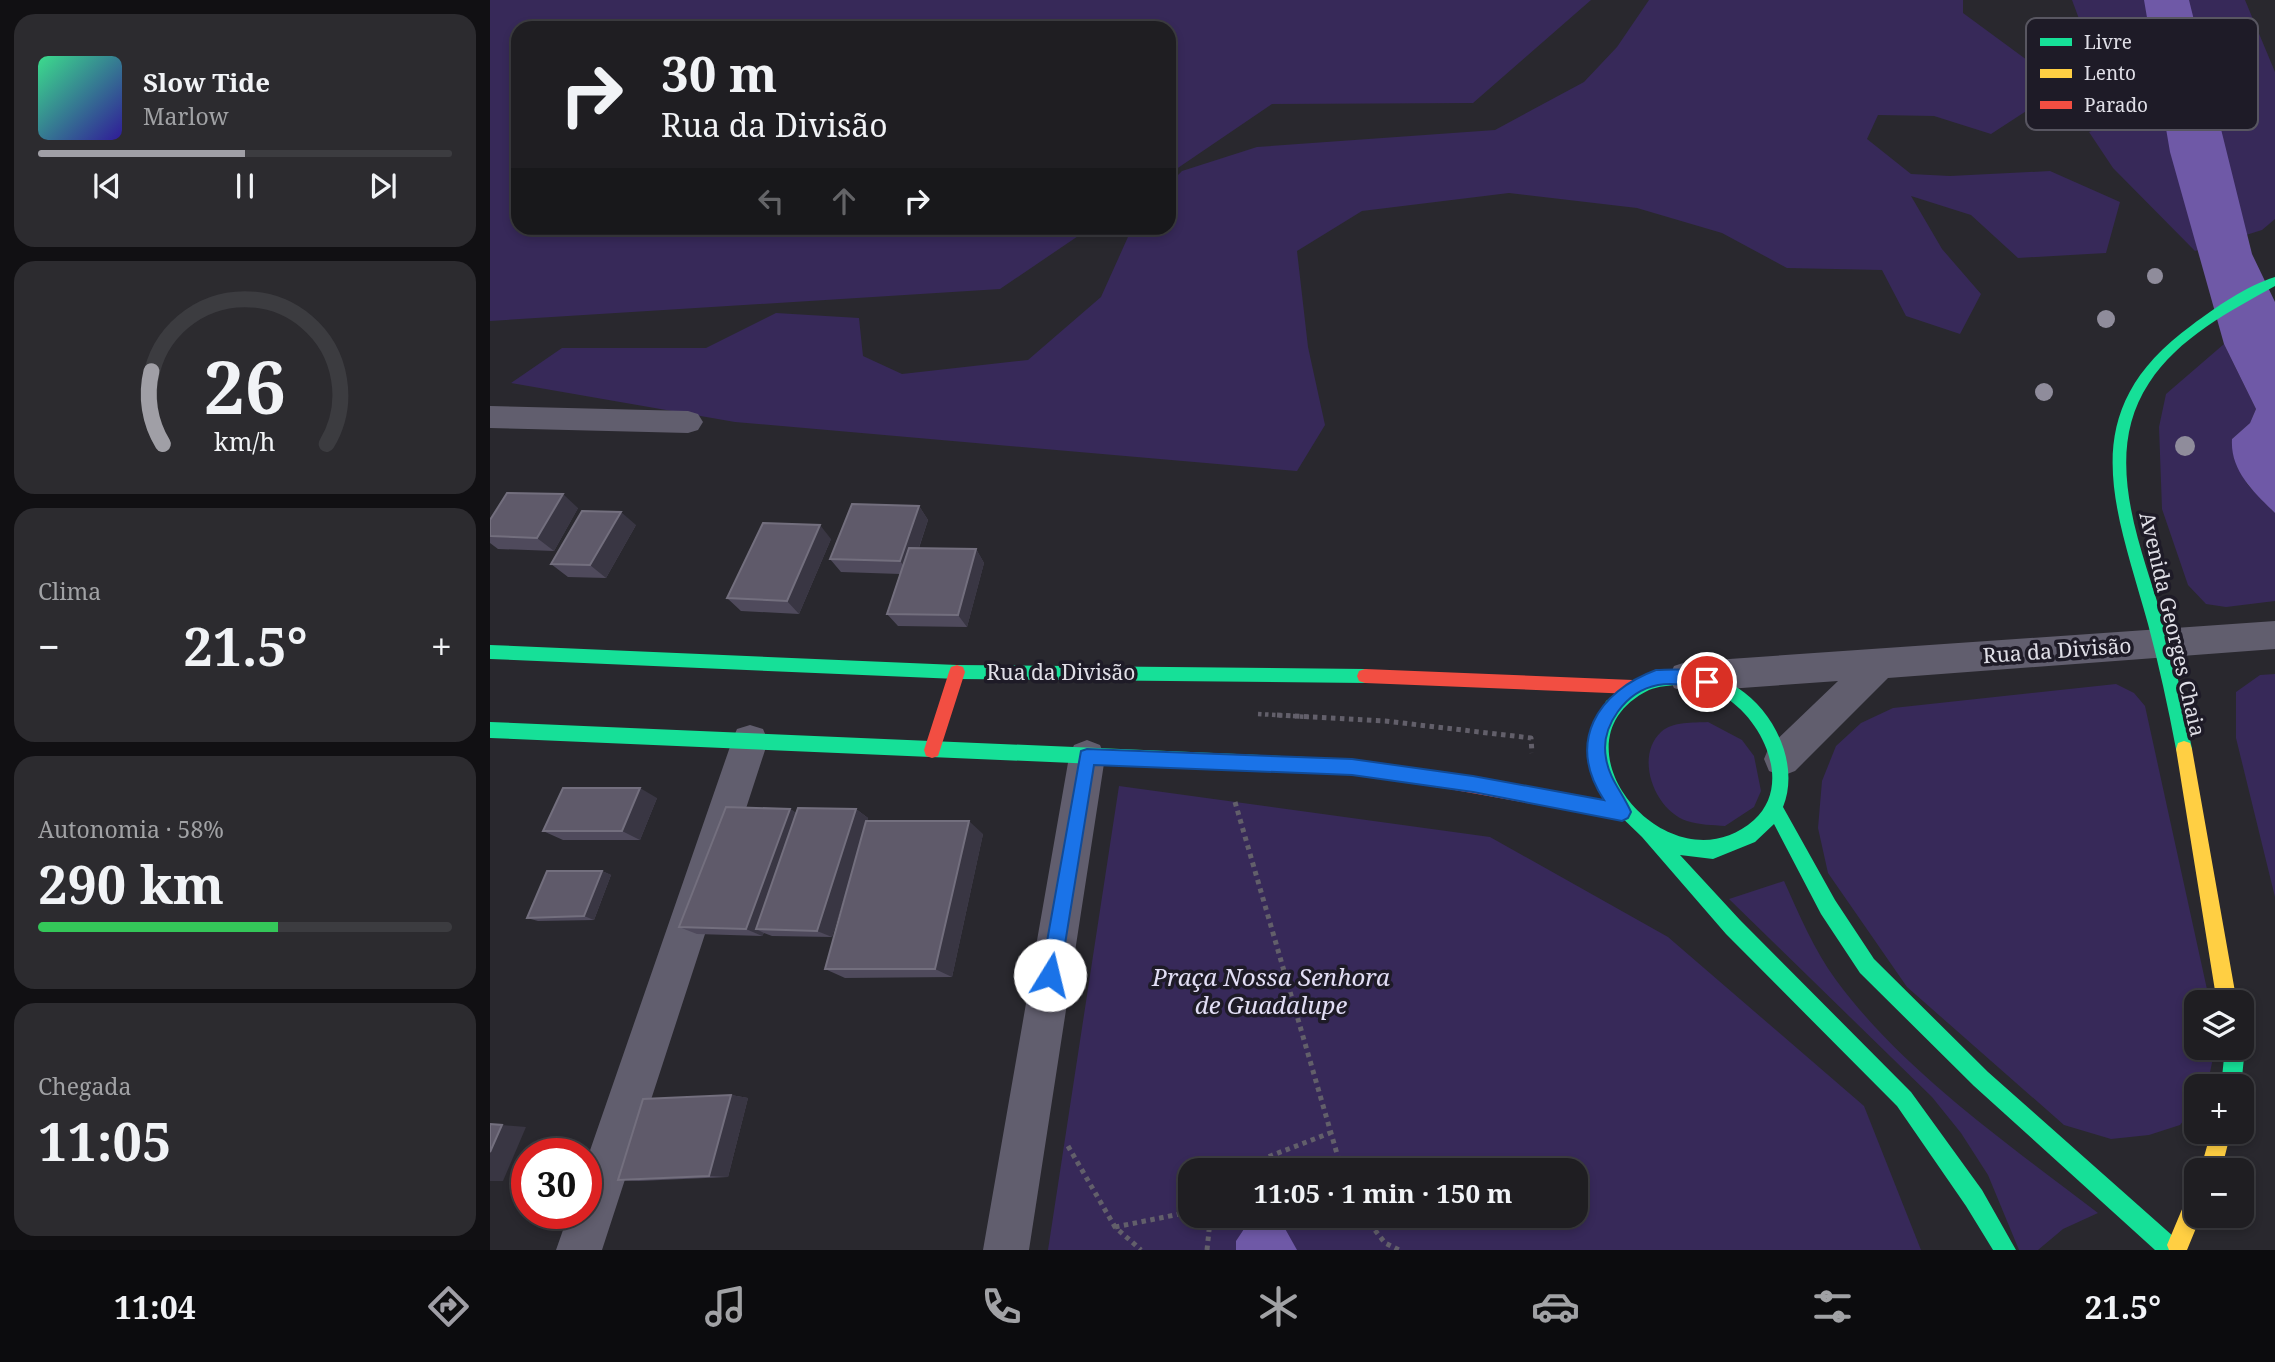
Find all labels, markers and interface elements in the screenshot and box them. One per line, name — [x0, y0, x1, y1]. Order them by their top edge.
legend — [2026, 18, 2258, 130]
text: Livre — [2084, 29, 2132, 55]
text: 30 m — [661, 40, 777, 106]
icon: right — [546, 49, 637, 140]
text: Lento — [2084, 60, 2136, 86]
text: Slow Tide — [143, 64, 270, 100]
text: Parado — [2084, 92, 2148, 118]
text: Marlow — [143, 100, 229, 132]
text: Rua da Divisão — [661, 103, 888, 146]
icon: previous — [88, 167, 126, 205]
icon: pause — [226, 167, 264, 205]
icon: next — [364, 167, 402, 205]
icon: left — [752, 182, 790, 220]
icon: ahead — [825, 182, 863, 220]
icon: right — [898, 182, 936, 220]
text: 26 — [204, 336, 286, 435]
text: km/h — [214, 424, 276, 458]
street label: Avenida Georges Chaia — [2134, 509, 2212, 739]
text: Clima — [38, 575, 101, 607]
text: 21.5° — [183, 610, 308, 681]
text: − — [38, 620, 60, 672]
text: + — [431, 620, 452, 672]
street label: Rua da Divisão — [1982, 631, 2132, 669]
pin — [1677, 652, 1737, 712]
street label: Rua da Divisão — [987, 658, 1135, 686]
icon: arrive — [1688, 663, 1726, 701]
text: Autonomia · 58% — [38, 813, 224, 845]
text: 290 km — [38, 848, 224, 919]
position arrow — [1013, 938, 1087, 1012]
park label: Praça Nossa Senhora de Guadalupe — [1151, 960, 1390, 1021]
map controls — [2184, 990, 2254, 1228]
button: layers — [2184, 990, 2254, 1060]
text: Chegada — [38, 1070, 131, 1102]
button: + — [2184, 1074, 2254, 1144]
text: 11:05 — [38, 1105, 171, 1176]
speed limit sign: 30 — [511, 1138, 602, 1229]
button: − — [2184, 1158, 2254, 1228]
text: 11:05 · 1 min · 150 m — [1253, 1175, 1513, 1211]
icon: directions — [424, 1282, 473, 1331]
icon: music — [701, 1282, 750, 1331]
icon: phone — [977, 1282, 1026, 1331]
icon: climate — [1254, 1282, 1303, 1331]
icon: car — [1531, 1282, 1580, 1331]
icon: filters — [1808, 1282, 1857, 1331]
text: 11:04 — [114, 1285, 196, 1328]
text: 21.5° — [2085, 1285, 2161, 1328]

